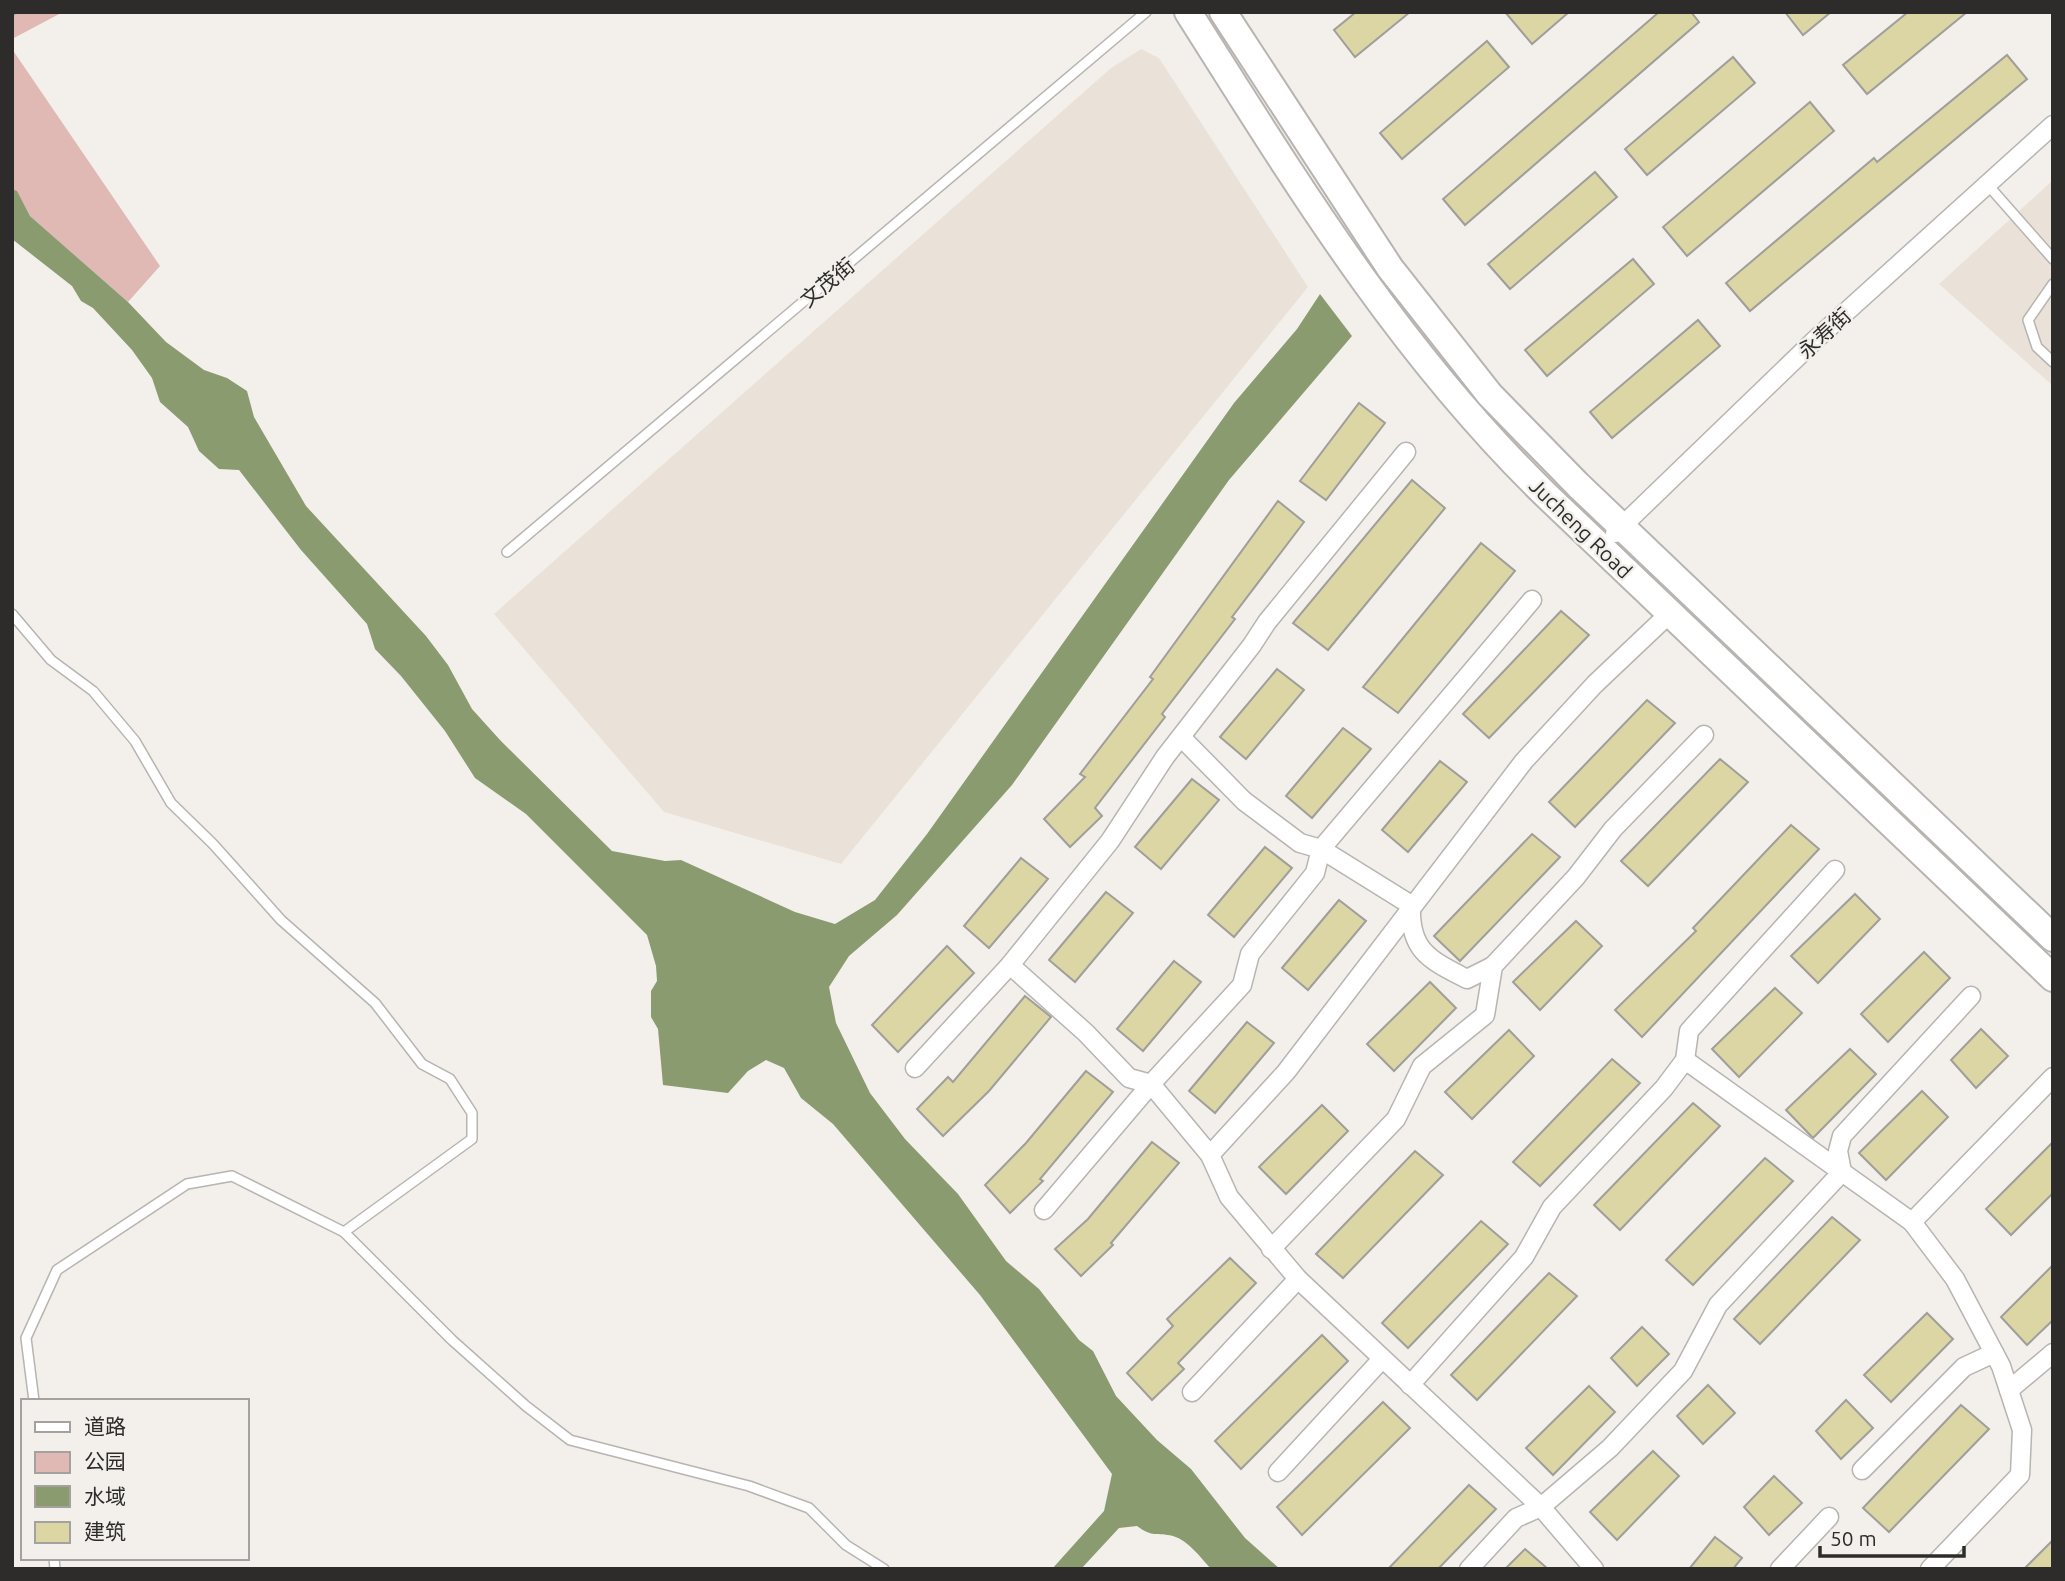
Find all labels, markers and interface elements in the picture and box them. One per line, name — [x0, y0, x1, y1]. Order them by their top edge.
street label: 文茂街 — [795, 253, 859, 311]
street label: 永寿街 — [1793, 303, 1855, 363]
street label: Jucheng Road — [1525, 473, 1637, 583]
legend — [21, 1399, 248, 1560]
text: 道路 — [84, 1414, 126, 1438]
text: 公园 — [84, 1449, 126, 1473]
text: 水域 — [84, 1484, 126, 1508]
scale bar — [1820, 1514, 1964, 1558]
text: 建筑 — [84, 1519, 126, 1543]
text: 50 m — [1830, 1526, 1877, 1550]

